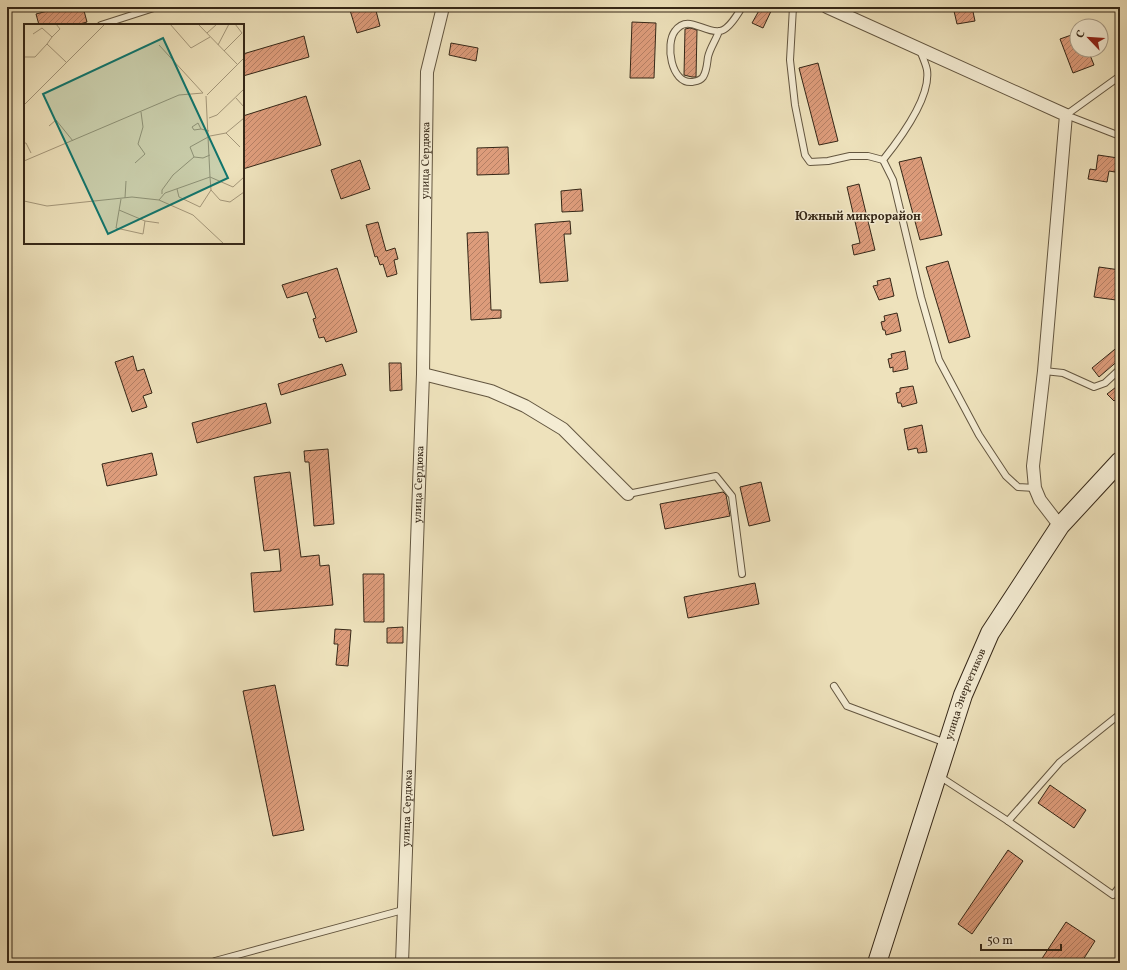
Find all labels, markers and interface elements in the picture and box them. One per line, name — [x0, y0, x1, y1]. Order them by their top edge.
north arrow — [1069, 18, 1109, 58]
inset map — [24, 24, 244, 244]
text: С — [1073, 28, 1090, 41]
street label: улица Сердюка — [418, 121, 434, 199]
district label: Южный микрорайон — [795, 209, 921, 225]
street label: улица Сердюка — [410, 445, 428, 523]
street label: улица Энергетиков — [941, 646, 990, 742]
street label: улица Сердюка — [399, 769, 416, 847]
scale bar — [981, 926, 1061, 952]
text: 50 m — [987, 933, 1013, 949]

